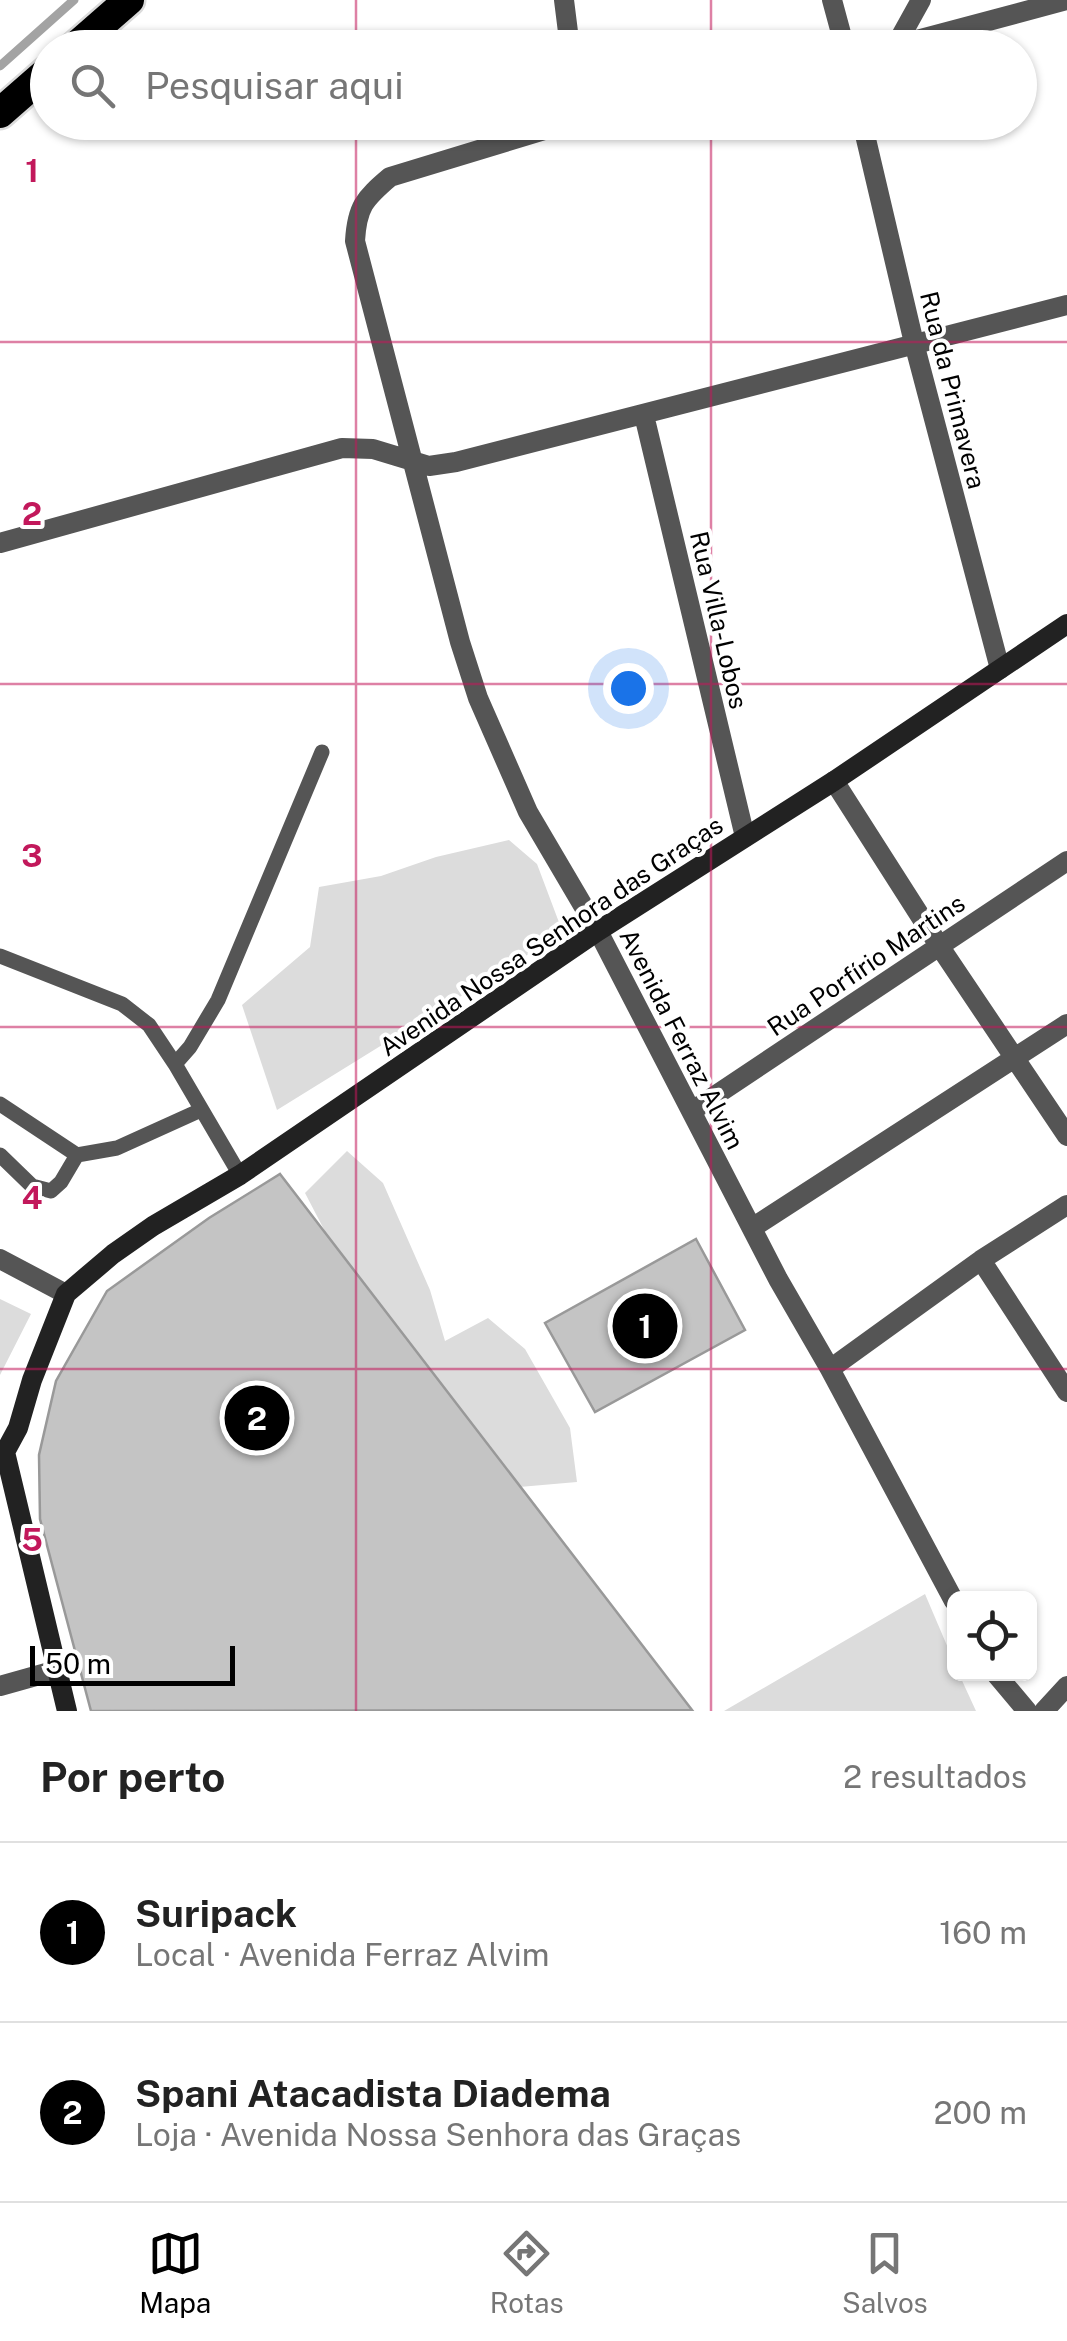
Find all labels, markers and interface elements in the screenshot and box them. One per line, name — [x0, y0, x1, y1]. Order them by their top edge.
search box — [30, 30, 1037, 140]
icon: search — [65, 58, 120, 113]
text: Pesquisar aqui — [145, 63, 404, 108]
text: 1 — [25, 152, 39, 189]
street label: Rua da Primavera — [914, 288, 992, 492]
text: 2 — [22, 495, 42, 532]
street label: Rua Villa-Lobos — [684, 528, 754, 712]
your location — [603, 663, 654, 714]
street label: Avenida Nossa Senhora das Graças — [374, 810, 728, 1062]
text: 3 — [21, 837, 43, 874]
street label: Rua Porfírio Martins — [762, 888, 970, 1042]
street label: Avenida Ferraz Alvim — [613, 924, 751, 1154]
text: 4 — [22, 1179, 43, 1216]
pin: 1 — [612, 1288, 678, 1364]
pin: 2 — [224, 1380, 290, 1456]
text: 5 — [21, 1521, 43, 1558]
map controls — [947, 1591, 1037, 1681]
button: locate — [947, 1591, 1037, 1681]
scale bar — [30, 1641, 235, 1686]
text: 50 m — [45, 1647, 111, 1680]
text: Por perto — [40, 1752, 225, 1801]
text: 2 resultados — [843, 1758, 1027, 1795]
text: Suripack — [135, 1891, 297, 1936]
text: 1 — [66, 1914, 79, 1951]
text: 160 m — [939, 1914, 1027, 1951]
text: Local · Avenida Ferraz Alvim — [135, 1936, 550, 1973]
text: Spani Atacadista Diadema — [135, 2071, 611, 2116]
text: 2 — [62, 2094, 83, 2131]
text: 200 m — [934, 2094, 1027, 2131]
text: Loja · Avenida Nossa Senhora das Graças — [135, 2116, 741, 2153]
tab: Mapa — [139, 2226, 211, 2319]
tab: Rotas — [490, 2226, 564, 2319]
tab: Salvos — [842, 2226, 928, 2319]

